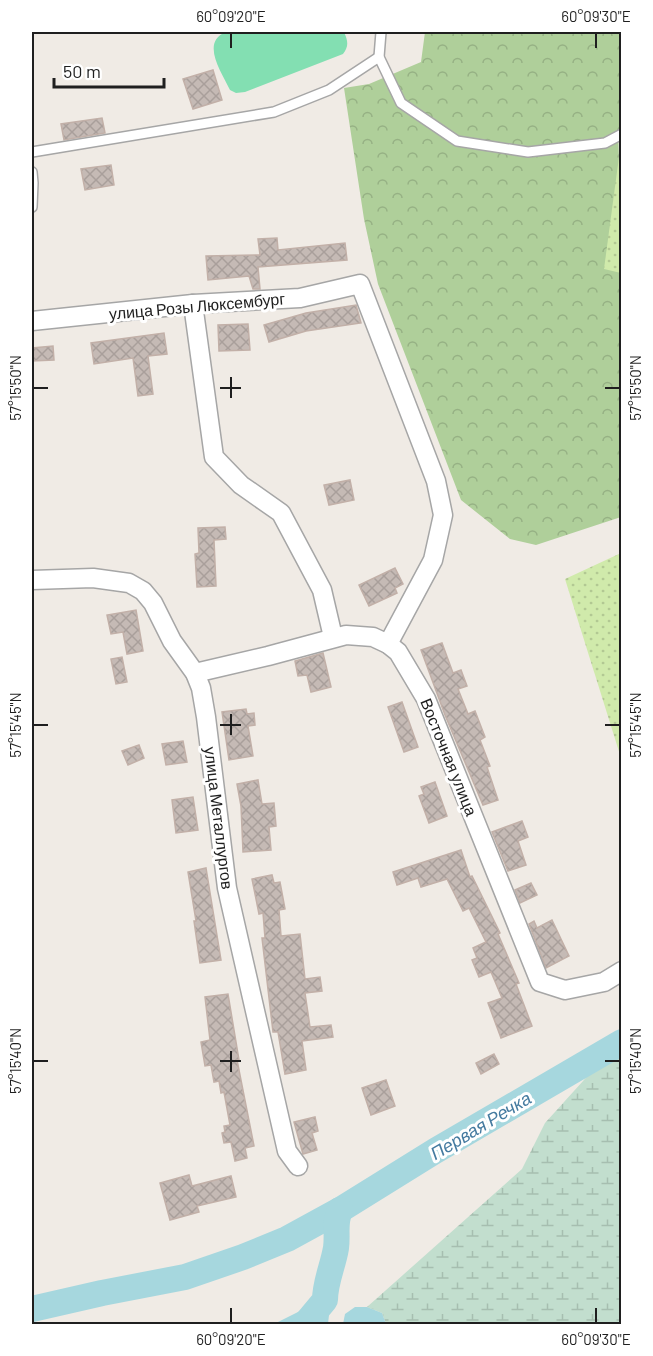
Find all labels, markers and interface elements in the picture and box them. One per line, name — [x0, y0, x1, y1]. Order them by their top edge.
text: 60°09'20"E — [196, 7, 266, 25]
text: 60°09'30"E — [561, 7, 631, 25]
scale bar — [54, 51, 164, 89]
text: 50 m — [63, 60, 101, 82]
street label: улица Розы Люксембург — [108, 288, 286, 323]
text: 57°15'50"N — [6, 355, 24, 421]
text: 57°15'50"N — [626, 355, 644, 421]
text: 57°15'45"N — [6, 692, 24, 758]
text: 57°15'45"N — [626, 692, 644, 758]
street label: Восточная улица — [417, 695, 482, 818]
street label: улица Металлургов — [201, 746, 238, 890]
text: 57°15'40"N — [6, 1028, 24, 1094]
text: 57°15'40"N — [626, 1028, 644, 1094]
water label: Первая Речка — [426, 1086, 535, 1164]
text: 60°09'20"E — [196, 1330, 266, 1348]
text: 60°09'30"E — [561, 1330, 631, 1348]

